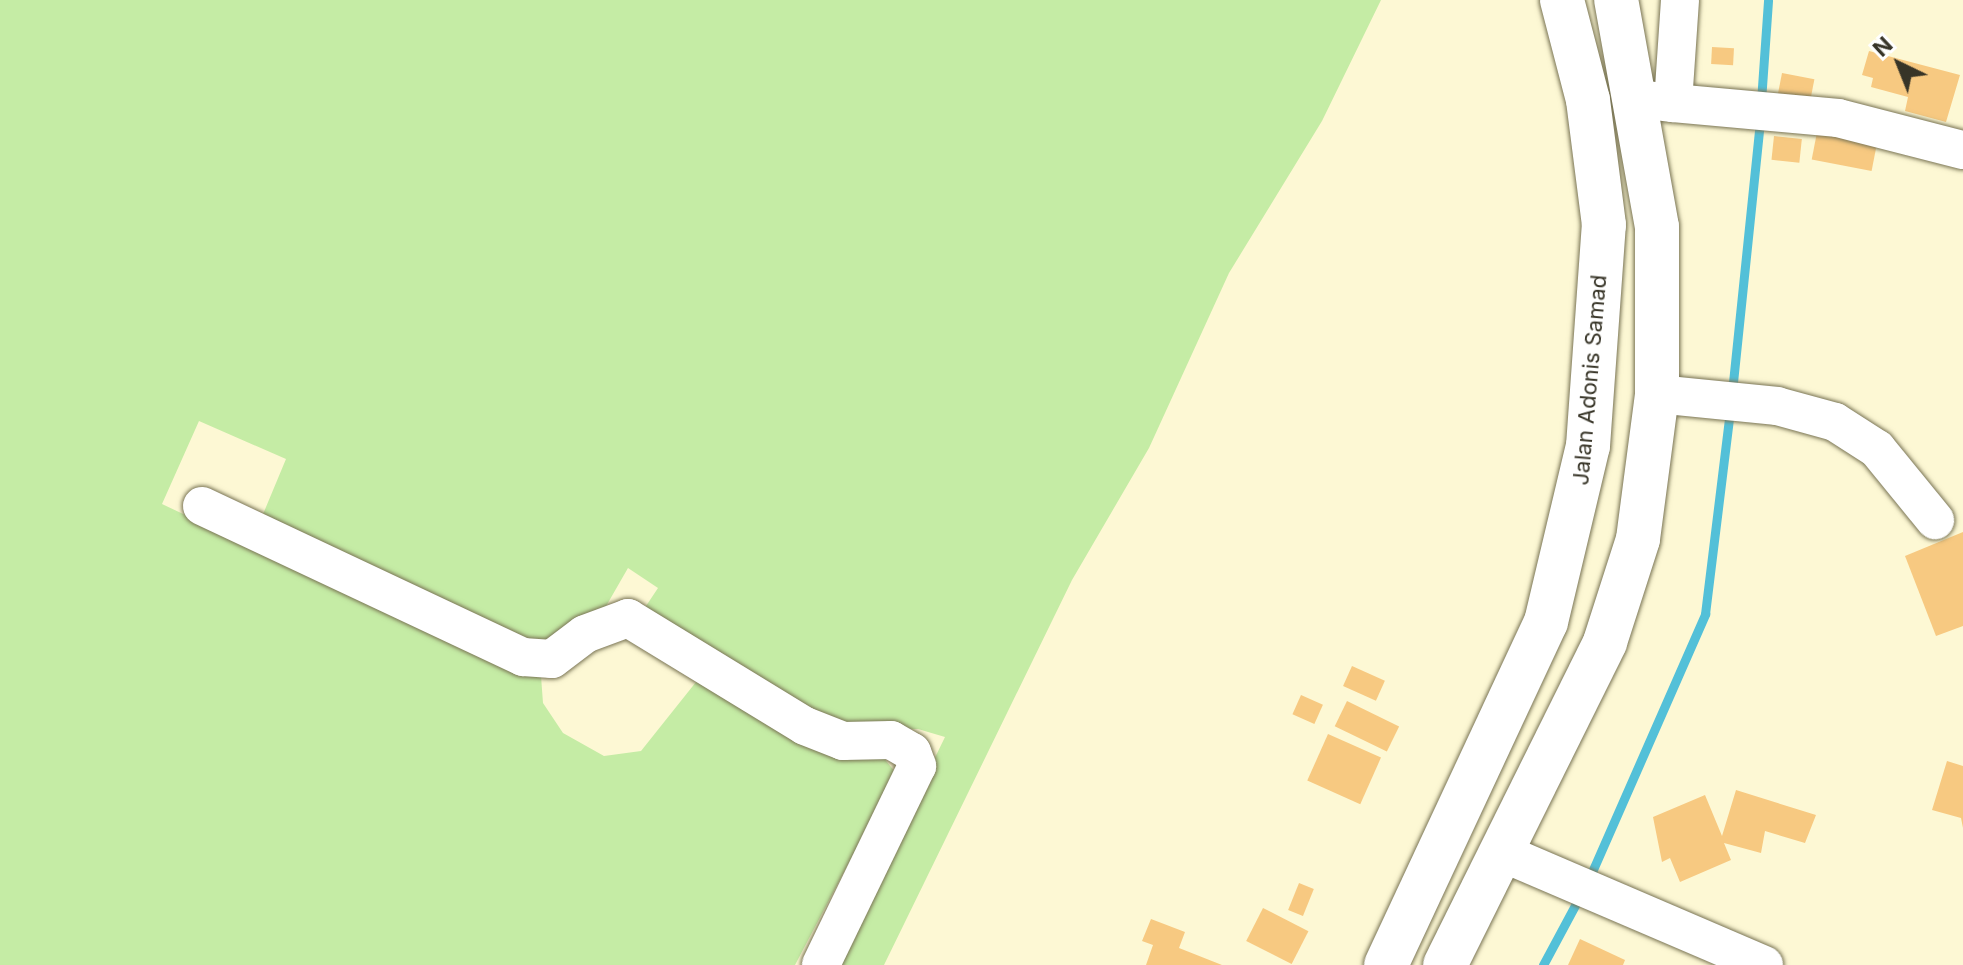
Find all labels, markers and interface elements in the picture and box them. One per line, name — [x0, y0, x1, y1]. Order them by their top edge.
north arrow — [1859, 24, 1939, 104]
text: N — [1868, 31, 1898, 62]
street label: Jalan Adonis Samad — [1568, 274, 1612, 486]

